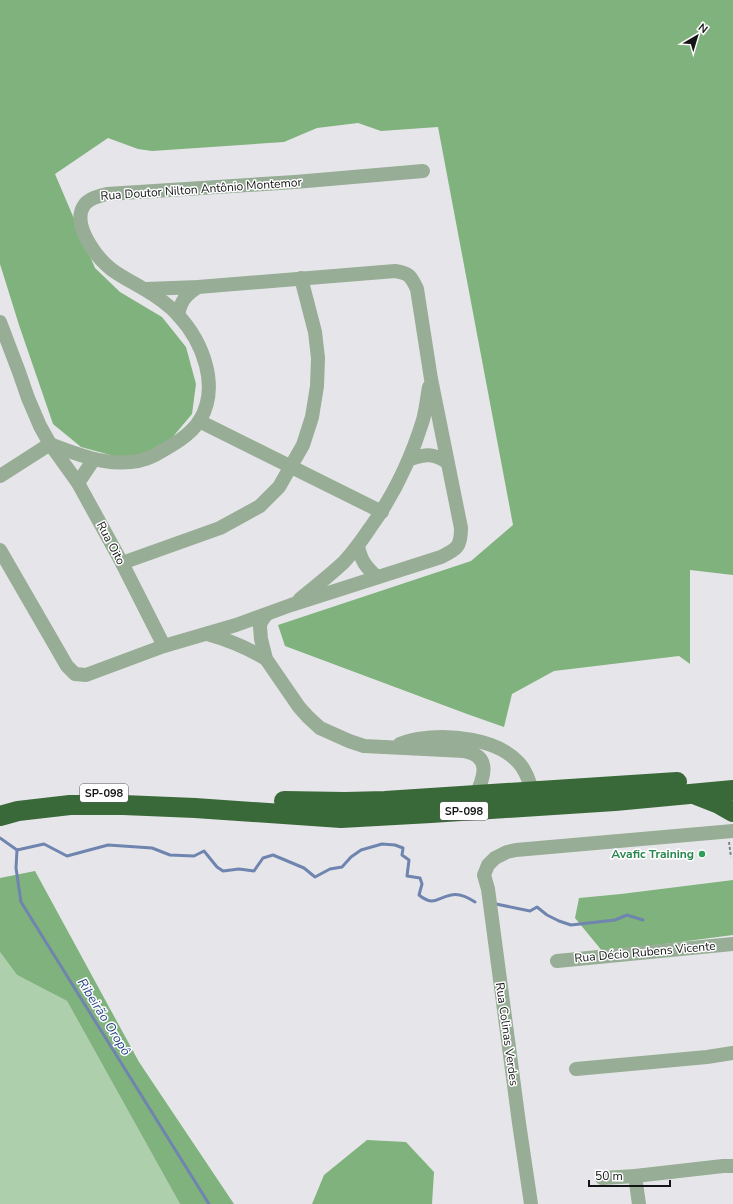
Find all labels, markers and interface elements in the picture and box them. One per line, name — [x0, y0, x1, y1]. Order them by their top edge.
north arrow — [677, 16, 717, 56]
text: N — [695, 20, 711, 37]
street label: Rua Doutor Nilton Antônio Montemor — [100, 174, 303, 204]
street label: Rua Oito — [93, 518, 129, 568]
road number: SP-098 — [80, 784, 128, 802]
road number: SP-098 — [440, 802, 488, 820]
place label: Avafic Training — [611, 846, 694, 862]
marker: Avafic Training — [697, 849, 707, 859]
street label: Rua Décio Rubens Vicente — [574, 938, 716, 966]
water label: Ribeirão Oropô — [73, 975, 135, 1059]
street label: Rua Colinas Verdes — [492, 981, 522, 1087]
scale bar — [589, 1162, 670, 1188]
text: 50 m — [595, 1168, 623, 1184]

